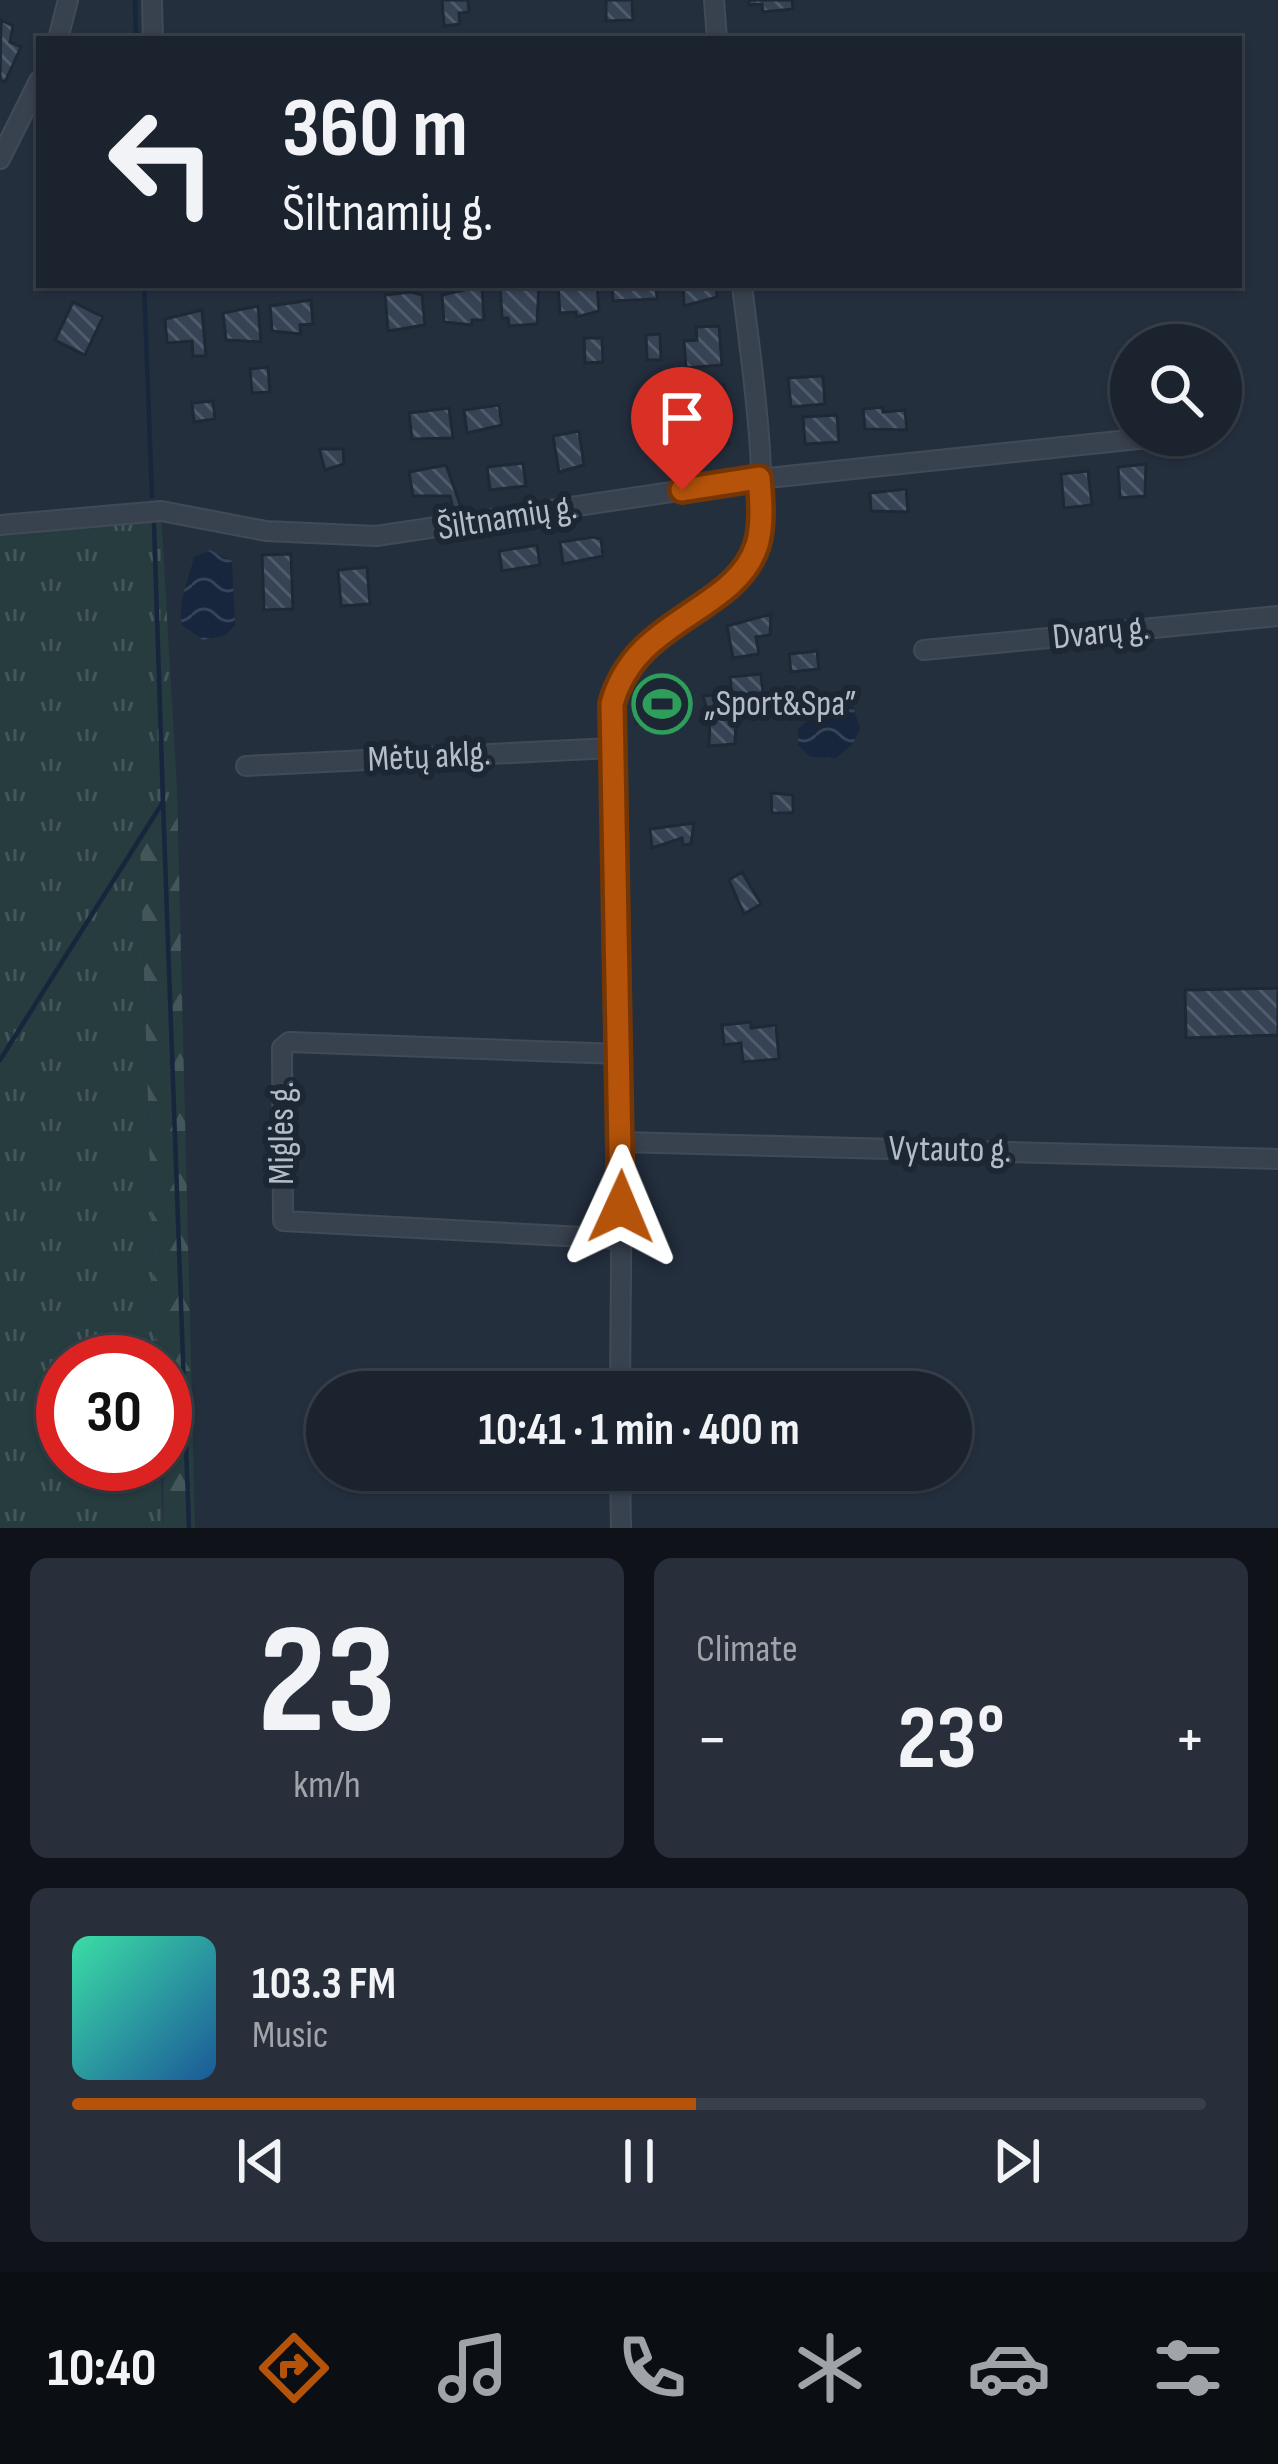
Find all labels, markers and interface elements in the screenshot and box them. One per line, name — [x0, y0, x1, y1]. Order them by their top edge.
text: 360 m — [282, 79, 468, 180]
icon: left — [84, 84, 240, 240]
text: Šiltnamių g. — [282, 181, 493, 246]
map controls — [1110, 324, 1242, 456]
button: search — [1110, 324, 1242, 456]
pin — [631, 367, 733, 490]
icon: arrive — [649, 385, 715, 451]
street label: Šiltnamių g. — [434, 486, 580, 550]
street label: Dvarų g. — [1050, 607, 1152, 659]
sports icon: „Sport&Spa” — [631, 673, 693, 735]
place label: „Sport&Spa” — [704, 683, 857, 726]
street label: Mėtų aklg. — [366, 732, 492, 782]
street label: Miglės g. — [261, 1081, 304, 1185]
street label: Vytauto g. — [888, 1127, 1012, 1173]
position arrow — [558, 1144, 684, 1270]
speed limit sign: 30 — [36, 1335, 192, 1491]
text: 10:41 · 1 min · 400 m — [478, 1403, 800, 1458]
text: 23 — [258, 1590, 396, 1777]
text: Climate — [696, 1626, 798, 1673]
text: 23° — [897, 1686, 1005, 1794]
text: − — [696, 1701, 728, 1780]
text: + — [1174, 1701, 1206, 1780]
text: km/h — [293, 1762, 361, 1809]
text: 103.3 FM — [252, 1957, 396, 2012]
text: Music — [252, 2012, 328, 2059]
icon: previous — [228, 2128, 294, 2194]
icon: pause — [606, 2128, 672, 2194]
icon: next — [984, 2128, 1050, 2194]
icon: directions — [252, 2326, 336, 2410]
icon: music — [431, 2326, 515, 2410]
icon: phone — [610, 2326, 694, 2410]
icon: climate — [788, 2326, 872, 2410]
icon: car — [967, 2326, 1051, 2410]
icon: filters — [1146, 2326, 1230, 2410]
text: 10:40 — [47, 2336, 157, 2401]

